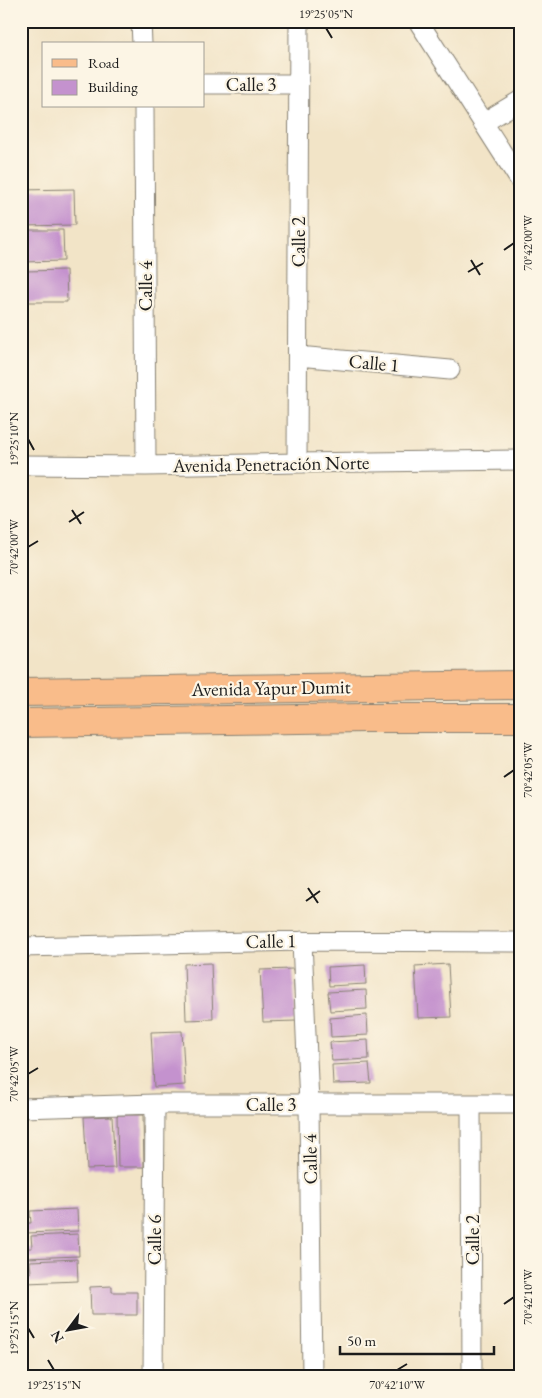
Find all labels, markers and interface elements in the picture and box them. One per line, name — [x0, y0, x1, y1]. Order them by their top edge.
text: 19°25'05"N — [299, 6, 353, 22]
legend — [42, 42, 205, 108]
text: Road — [88, 53, 120, 72]
street label: Calle 3 — [226, 72, 276, 97]
text: Building — [88, 77, 138, 96]
text: 70°42'00"W — [520, 214, 536, 271]
street label: Calle 2 — [286, 217, 311, 267]
street label: Calle 4 — [133, 260, 158, 311]
street label: Calle 1 — [348, 348, 400, 378]
text: 19°25'10"N — [6, 412, 22, 466]
street label: Avenida Penetración Norte — [171, 450, 370, 478]
text: 70°42'00"W — [6, 518, 22, 575]
street label: Avenida Yapur Dumit — [190, 674, 351, 702]
text: 70°42'05"W — [520, 741, 536, 798]
street label: Calle 1 — [246, 928, 296, 954]
text: 70°42'05"W — [6, 1045, 22, 1102]
street label: Calle 3 — [246, 1092, 296, 1117]
street label: Calle 4 — [297, 1133, 323, 1184]
street label: Calle 6 — [142, 1215, 167, 1265]
street label: Calle 2 — [460, 1215, 485, 1265]
text: 70°42'10"W — [520, 1268, 536, 1325]
text: 19°25'15"N — [6, 1301, 22, 1355]
north arrow — [42, 1306, 92, 1356]
scale bar — [340, 1323, 493, 1355]
text: N — [46, 1327, 68, 1346]
text: 50 m — [347, 1331, 376, 1350]
text: 19°25'15"N — [27, 1377, 81, 1393]
text: 70°42'10"W — [369, 1377, 426, 1393]

